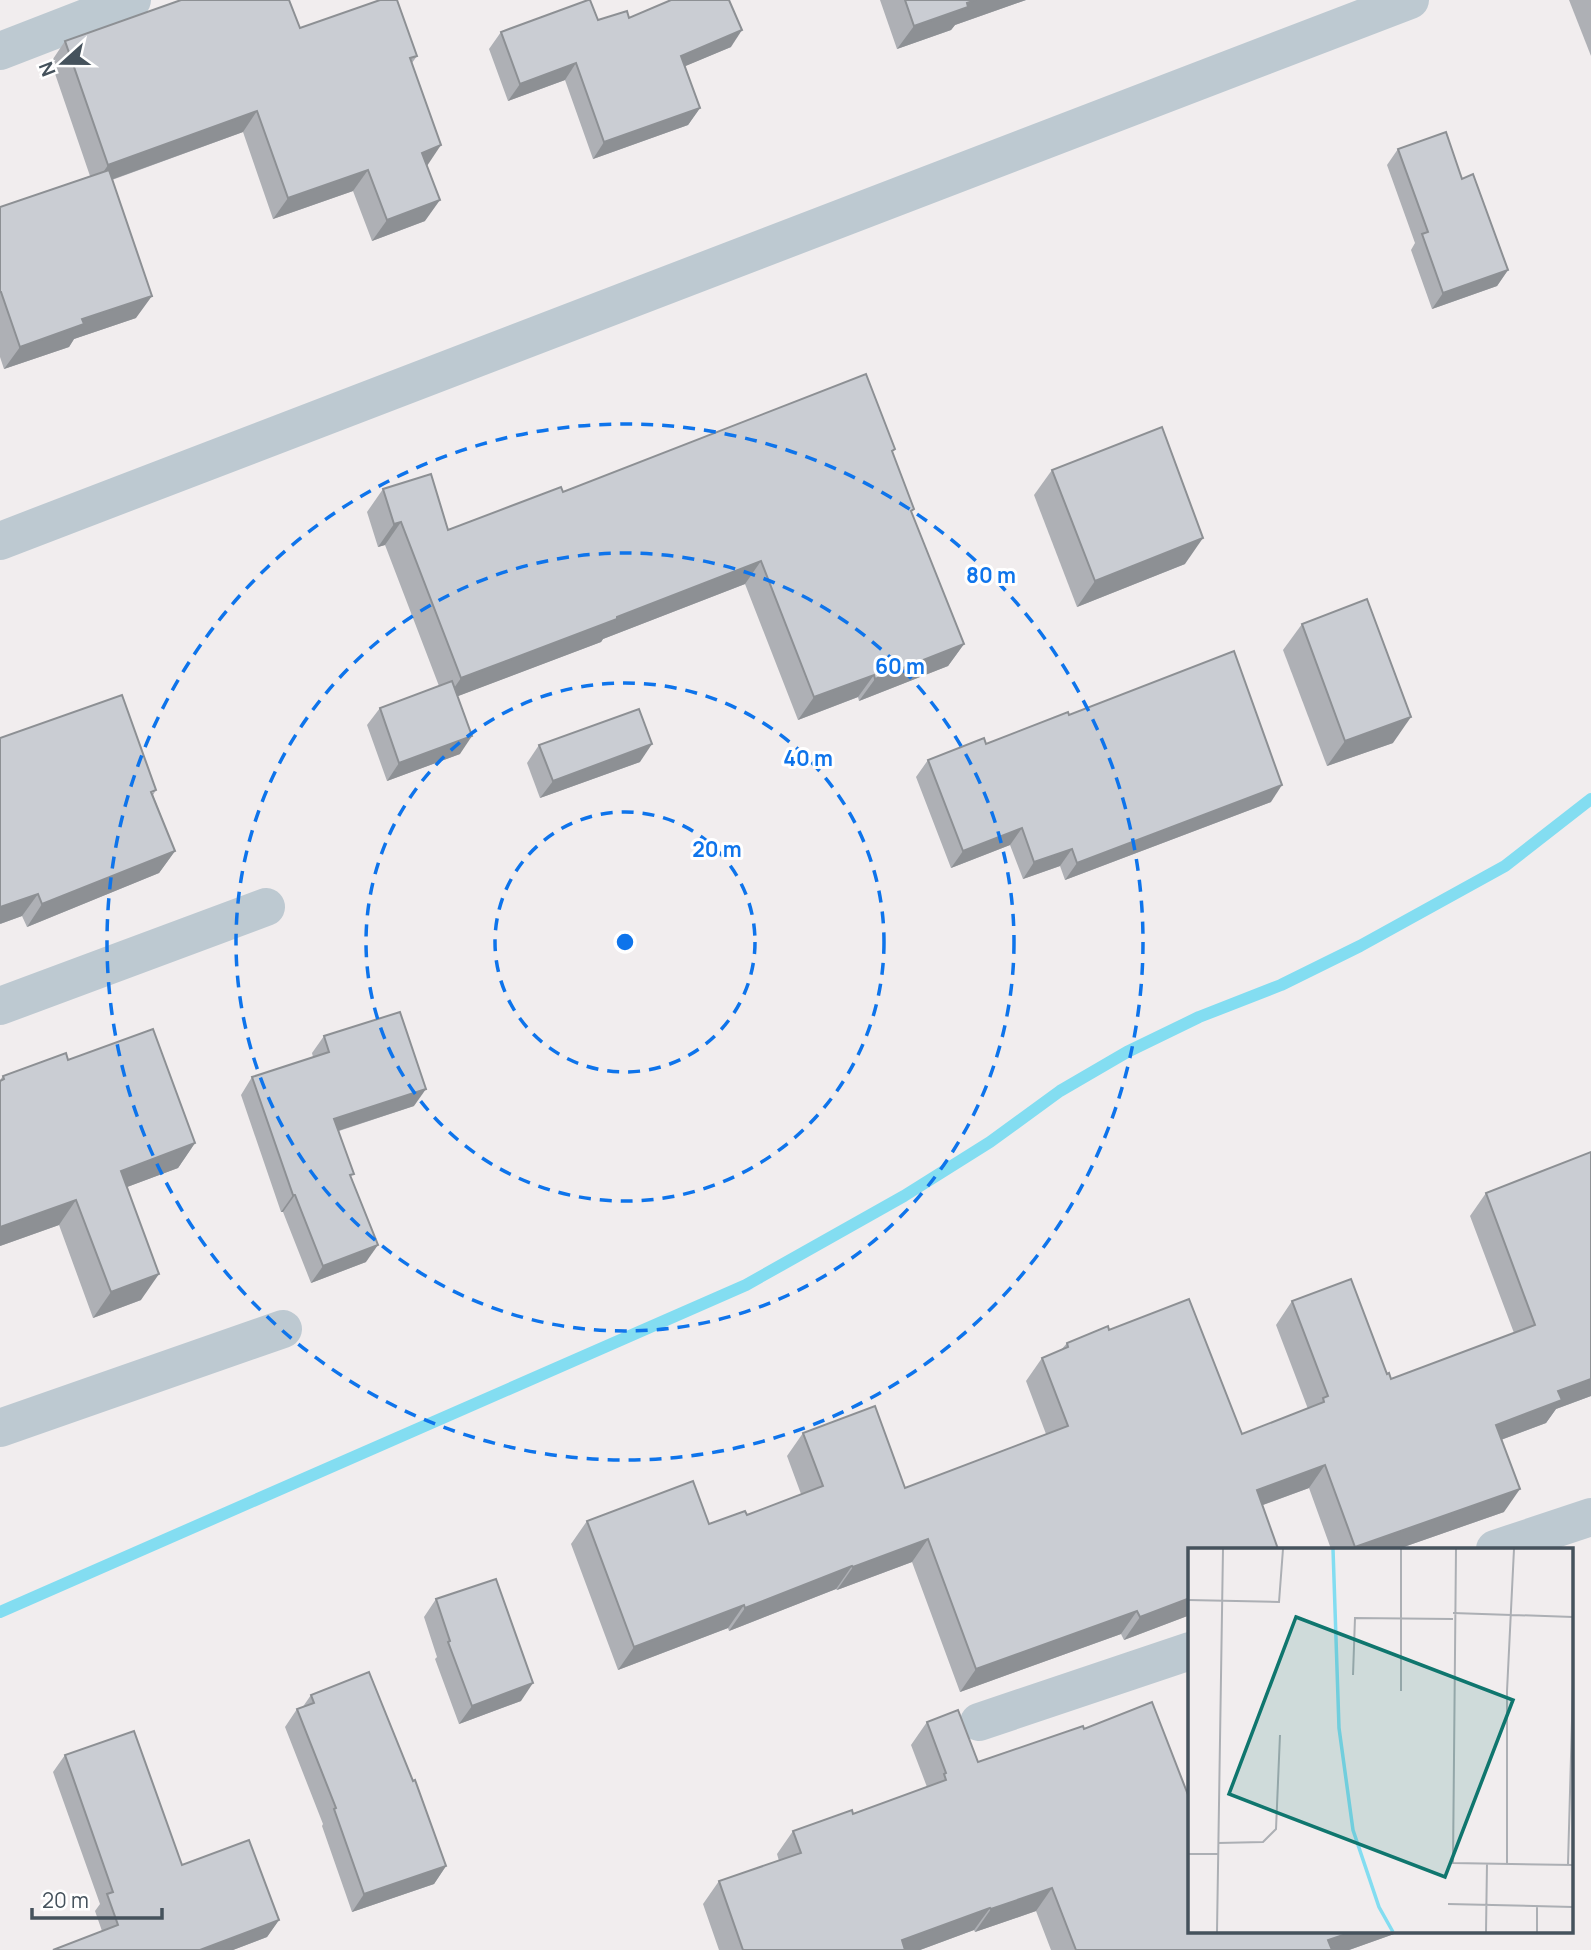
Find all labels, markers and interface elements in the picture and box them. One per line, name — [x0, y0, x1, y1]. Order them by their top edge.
north arrow — [28, 28, 98, 98]
text: N — [33, 58, 62, 80]
text: 80 m — [966, 561, 1016, 589]
text: 60 m — [875, 652, 925, 680]
text: 40 m — [783, 744, 833, 772]
text: 20 m — [692, 835, 742, 863]
centre of rings — [613, 930, 637, 954]
inset map — [1188, 1548, 1574, 1932]
scale bar — [32, 1876, 161, 1920]
text: 20 m — [42, 1886, 89, 1914]

